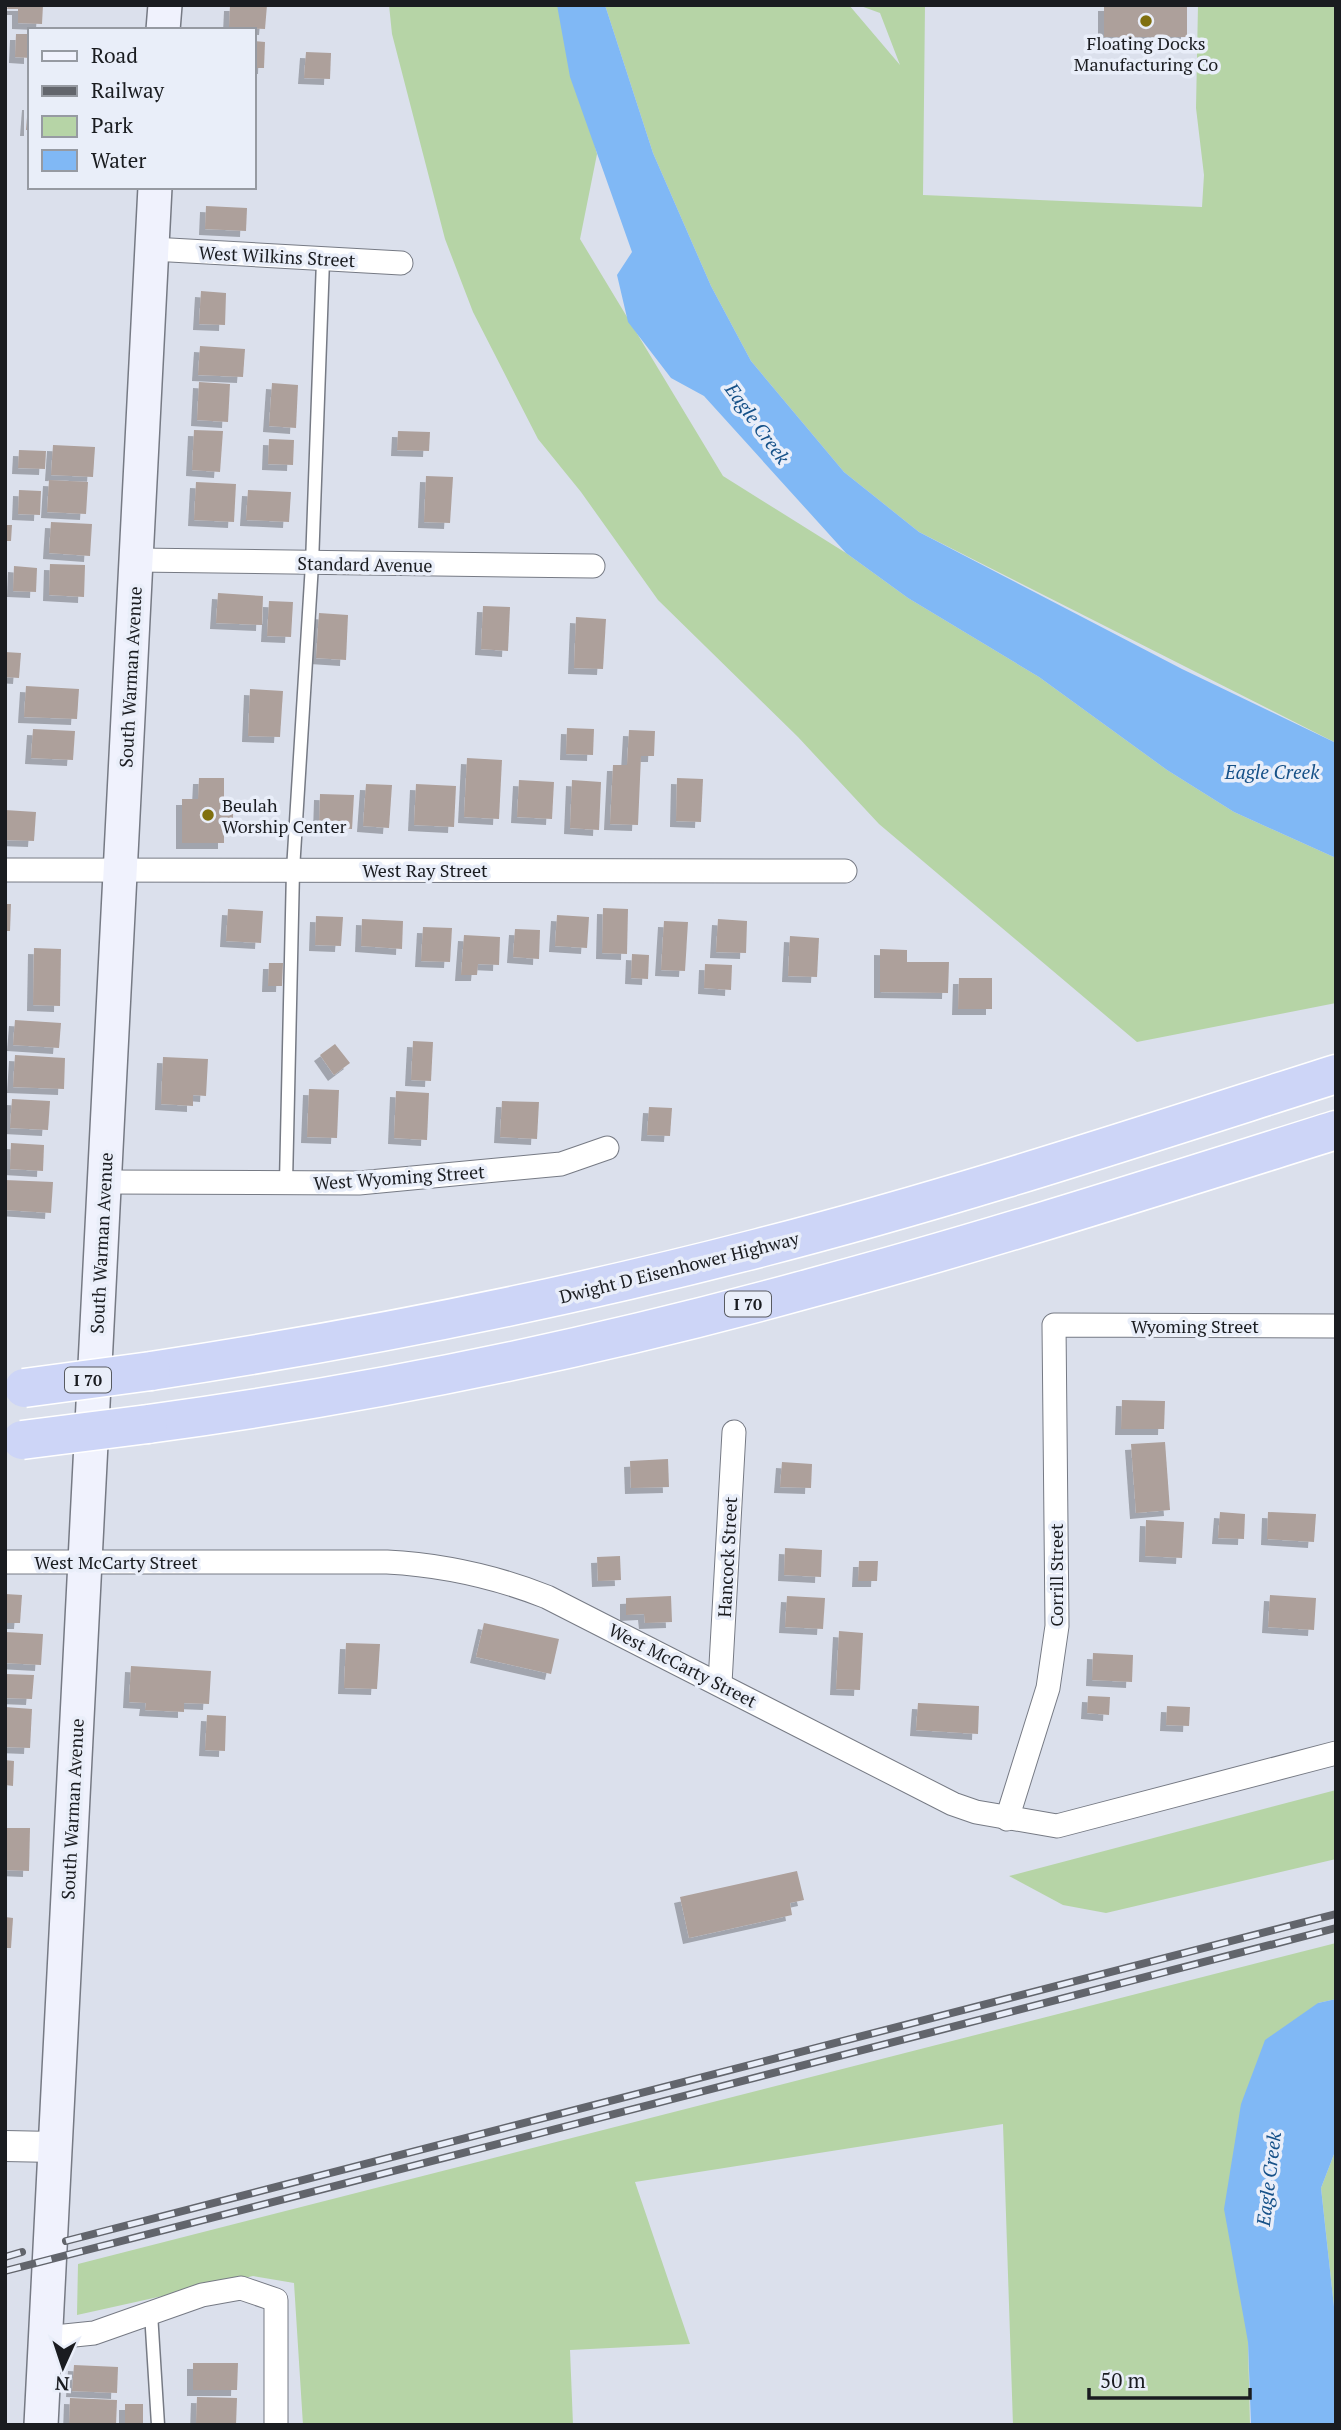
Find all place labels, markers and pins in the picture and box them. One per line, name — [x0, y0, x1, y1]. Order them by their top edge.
marker: Floating Docks Manufacturing Co — [1138, 13, 1154, 29]
place label: Floating Docks Manufacturing Co — [1074, 31, 1218, 76]
place label: Beulah Worship Center — [222, 793, 346, 838]
marker: Beulah Worship Center — [200, 807, 216, 823]

